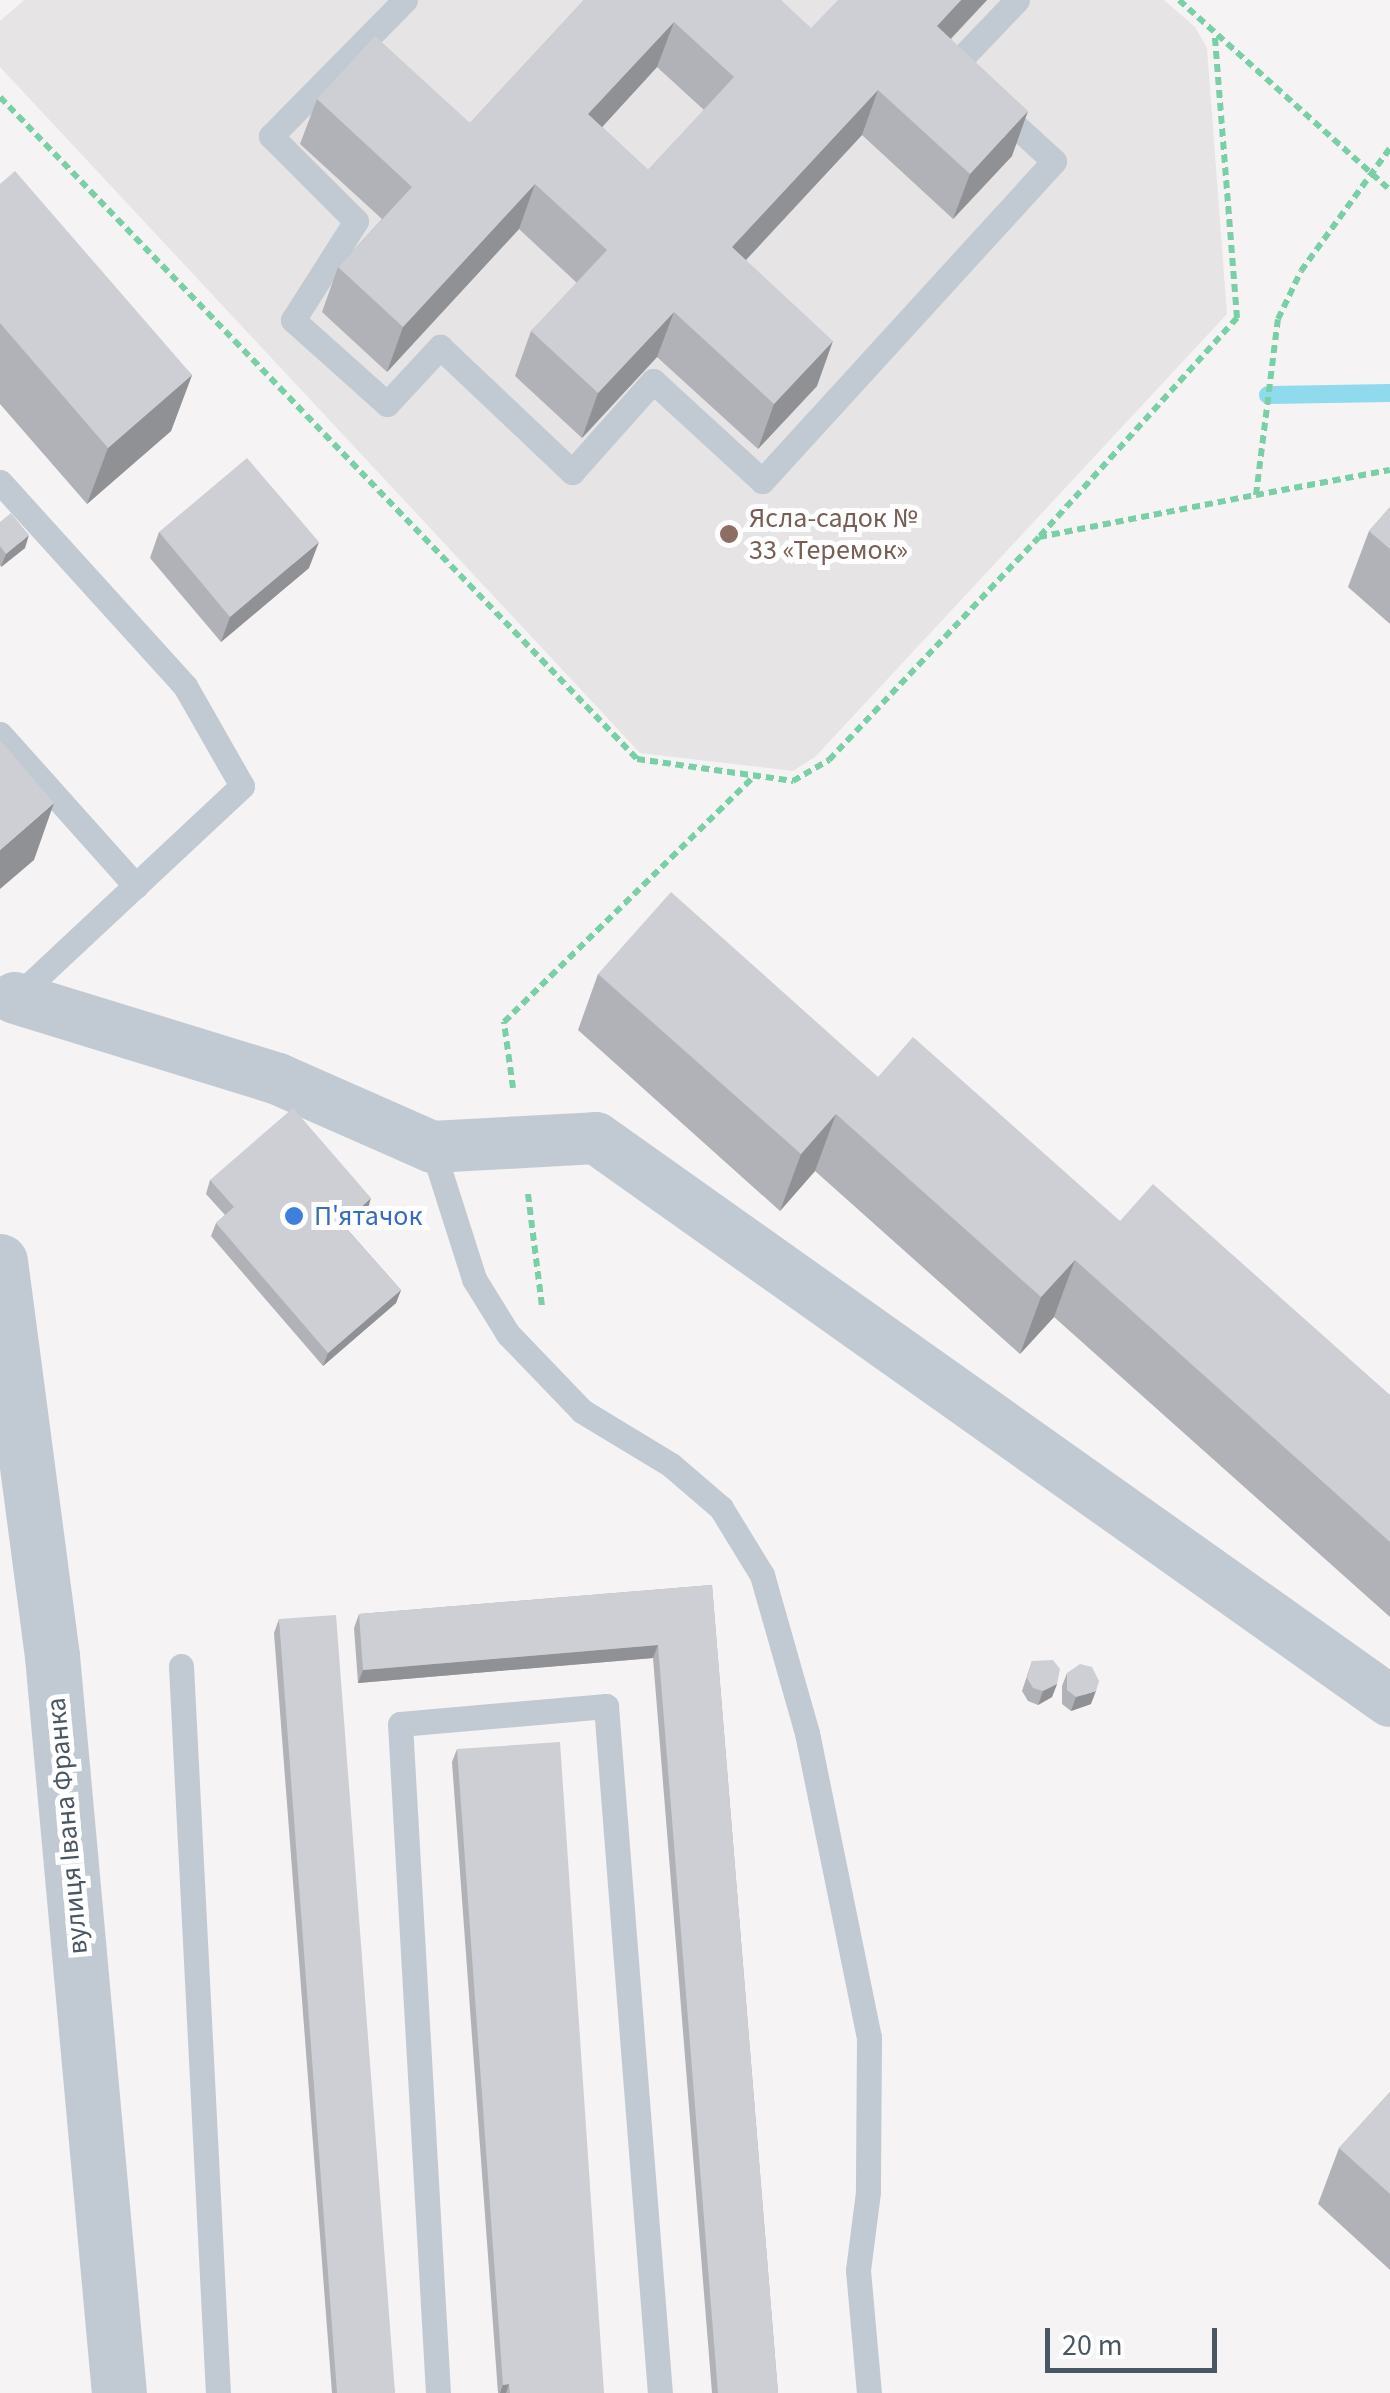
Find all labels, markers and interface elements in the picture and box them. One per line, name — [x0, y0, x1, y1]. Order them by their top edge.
place label: Ясла-садок № 33 «Теремок» — [749, 501, 917, 567]
marker: Ясла-садок № 33 «Теремок» — [718, 523, 740, 545]
place label: П'ятачок — [314, 1199, 422, 1233]
marker: П'ятачок — [283, 1205, 305, 1227]
street label: вулиця Івана Франка — [39, 1696, 95, 1956]
scale bar — [1050, 2308, 1222, 2370]
text: 20 m — [1062, 2324, 1123, 2367]

